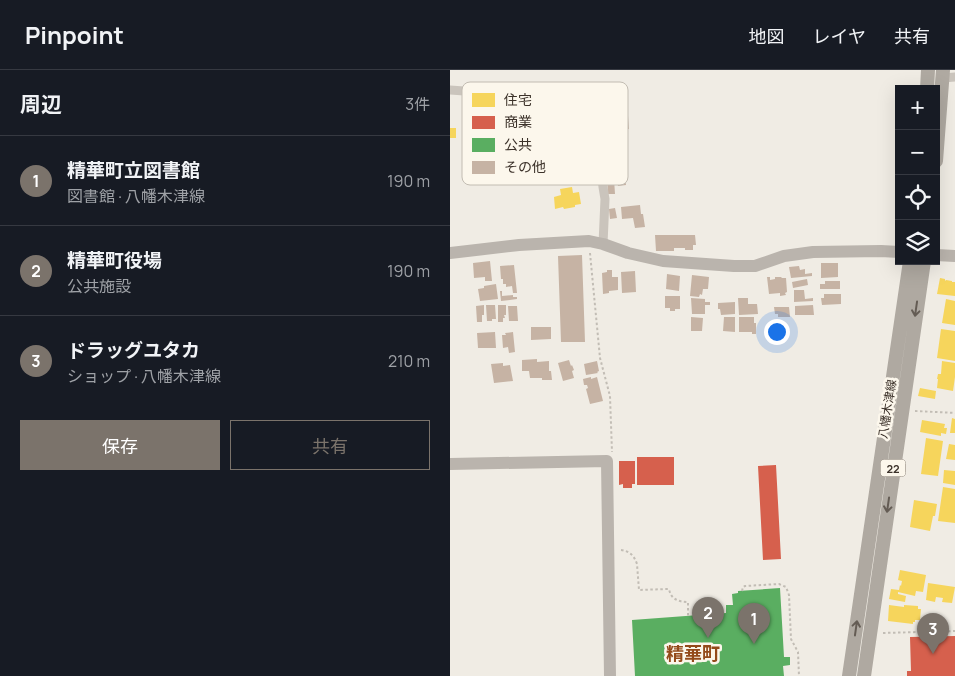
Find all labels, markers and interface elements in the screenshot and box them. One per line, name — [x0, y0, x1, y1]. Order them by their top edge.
text: Pinpoint — [25, 18, 124, 51]
text: 地図 — [749, 24, 785, 48]
text: レイヤ — [813, 24, 866, 48]
text: 共有 — [894, 24, 930, 48]
legend — [462, 82, 628, 185]
map controls — [895, 85, 940, 265]
button: + — [895, 85, 940, 130]
text: 周辺 — [20, 90, 62, 118]
text: 住宅 — [504, 90, 532, 109]
text: 3件 — [405, 93, 430, 115]
text: 商業 — [504, 112, 532, 131]
button: − — [895, 130, 940, 175]
text: 公共 — [504, 135, 532, 154]
text: 精華町立図書館 — [67, 157, 200, 183]
text: その他 — [504, 157, 546, 176]
text: 1 — [32, 170, 40, 192]
text: 190 m — [387, 170, 430, 192]
button: locate — [895, 175, 940, 220]
text: 図書館 · 八幡木津線 — [67, 185, 205, 207]
button: layers — [895, 220, 940, 265]
text: 精華町役場 — [67, 247, 162, 273]
text: 2 — [31, 260, 41, 282]
text: 190 m — [387, 260, 430, 282]
text: 公共施設 — [67, 275, 131, 297]
one-way arrow — [911, 301, 921, 317]
your location — [764, 319, 790, 345]
text: ドラッグユタカ — [67, 337, 200, 363]
text: 3 — [31, 350, 41, 372]
text: 210 m — [388, 350, 430, 372]
text: ショップ · 八幡木津線 — [67, 365, 221, 387]
street label: 八幡木津線 — [874, 378, 900, 440]
button: 保存 — [20, 420, 220, 470]
button: 共有 — [230, 420, 430, 470]
road number: 22 — [880, 459, 906, 476]
one-way arrow — [883, 497, 893, 513]
pin: 2 — [692, 597, 724, 638]
pin: 1 — [738, 603, 770, 644]
pin: 3 — [917, 613, 949, 654]
one-way arrow — [851, 620, 861, 636]
district label: 精華町 — [666, 641, 720, 665]

